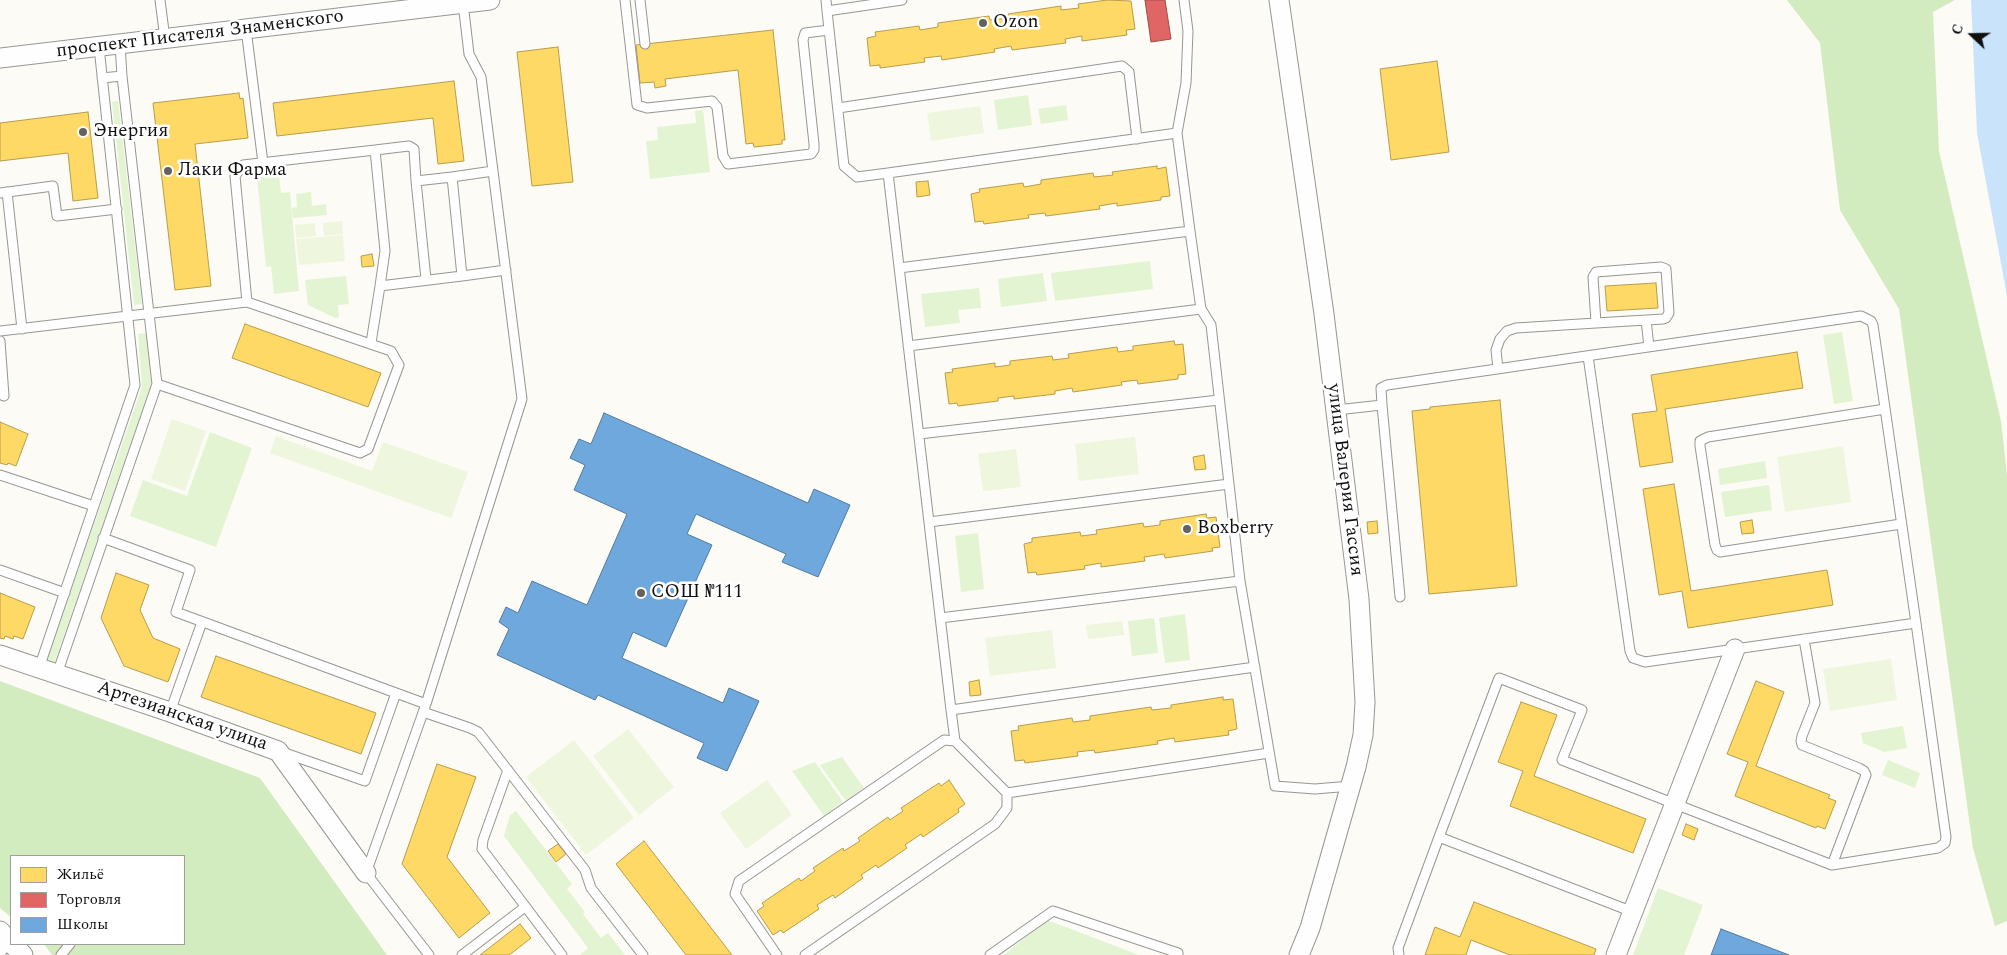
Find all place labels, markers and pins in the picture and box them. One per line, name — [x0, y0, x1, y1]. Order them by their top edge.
place label: Ozon — [993, 12, 1039, 34]
marker: Ozon — [977, 17, 989, 29]
place label: Энергия — [93, 121, 168, 143]
marker: Энергия — [77, 126, 89, 138]
place label: Лаки Фарма — [178, 160, 287, 182]
marker: Лаки Фарма — [162, 165, 174, 177]
place label: Boxberry — [1197, 518, 1273, 540]
marker: Boxberry — [1181, 523, 1193, 535]
place label: СОШ №111 — [651, 582, 743, 604]
marker: СОШ №111 — [635, 587, 647, 599]

